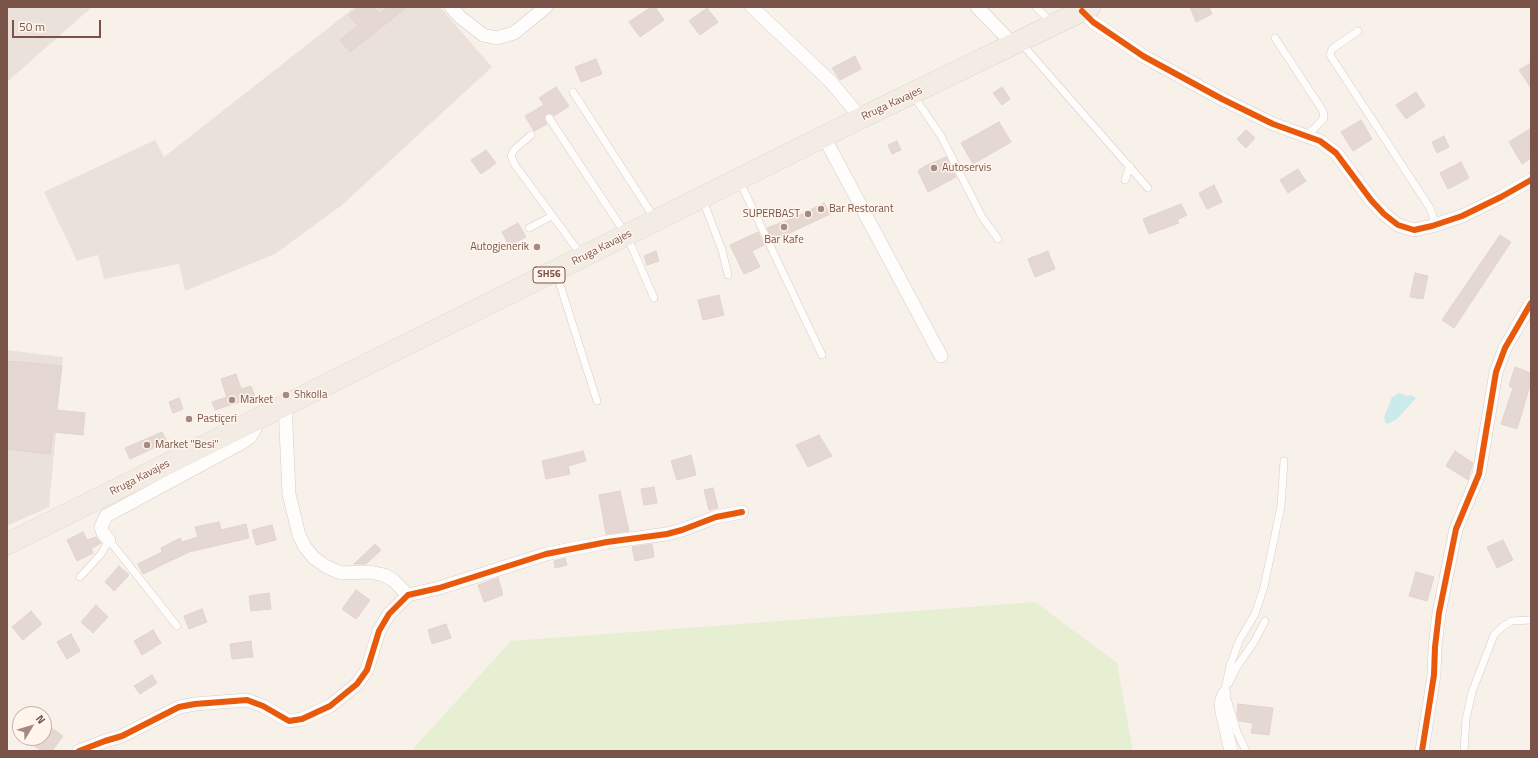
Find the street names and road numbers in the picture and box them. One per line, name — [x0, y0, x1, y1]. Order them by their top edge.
street label: Rruga Kavajes — [860, 84, 924, 124]
street label: Rruga Kavajes — [570, 227, 634, 269]
road number: SH56 — [533, 267, 565, 283]
street label: Rruga Kavajes — [108, 457, 172, 499]

